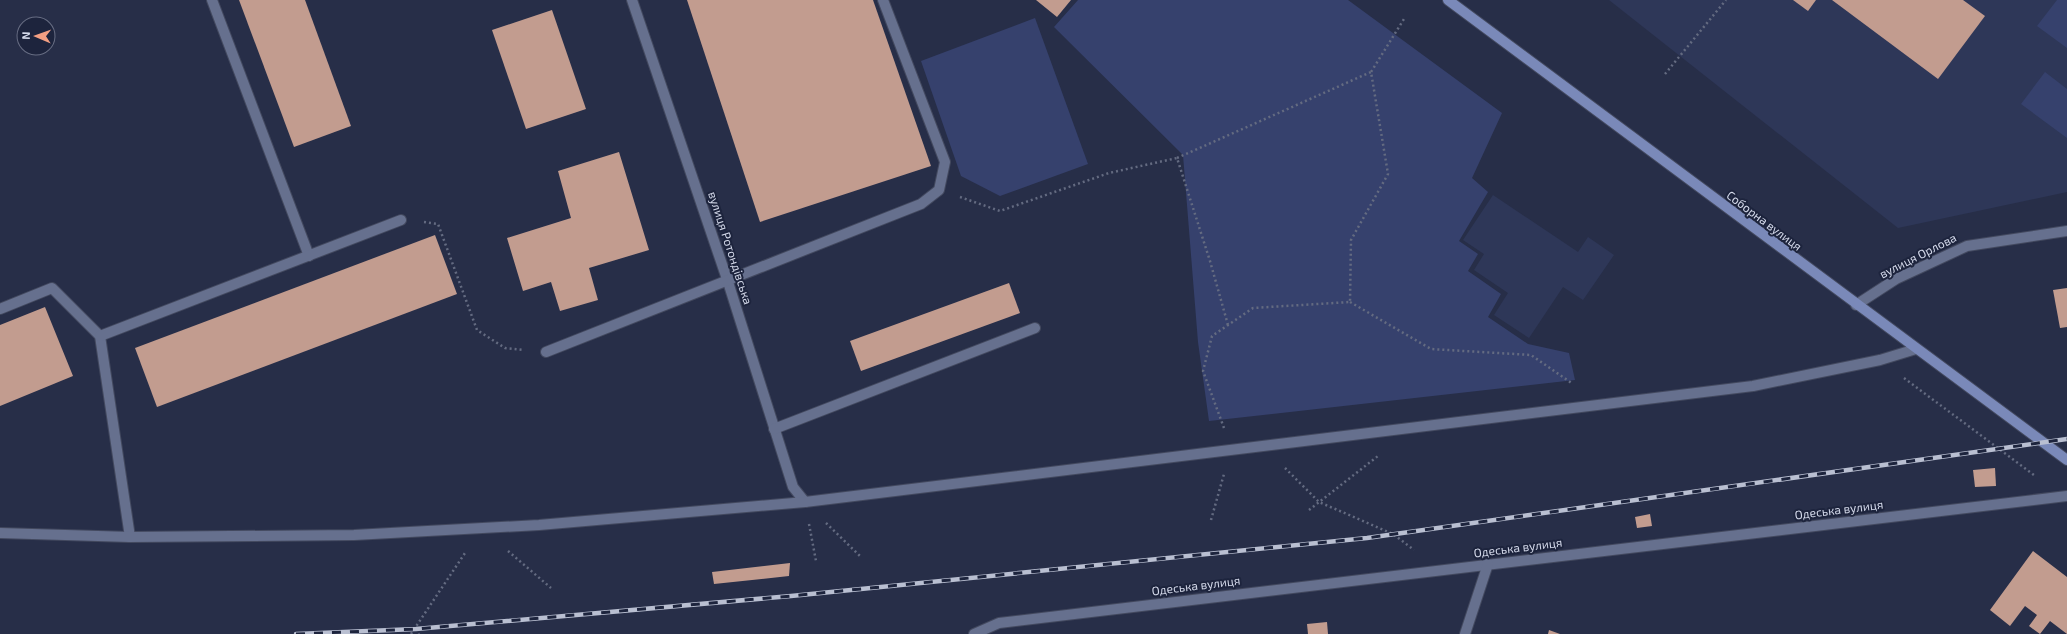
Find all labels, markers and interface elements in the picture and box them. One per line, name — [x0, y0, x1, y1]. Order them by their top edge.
north arrow — [16, 16, 56, 56]
text: N — [19, 31, 32, 40]
street label: Соборна вулиця — [1724, 187, 1805, 254]
street label: вулиця Ротондівська — [705, 189, 756, 306]
street label: вулиця Орлова — [1877, 230, 1959, 281]
street label: Одеська вулиця — [1794, 497, 1884, 522]
street label: Одеська вулиця — [1473, 535, 1563, 560]
street label: Одеська вулиця — [1151, 573, 1241, 598]

